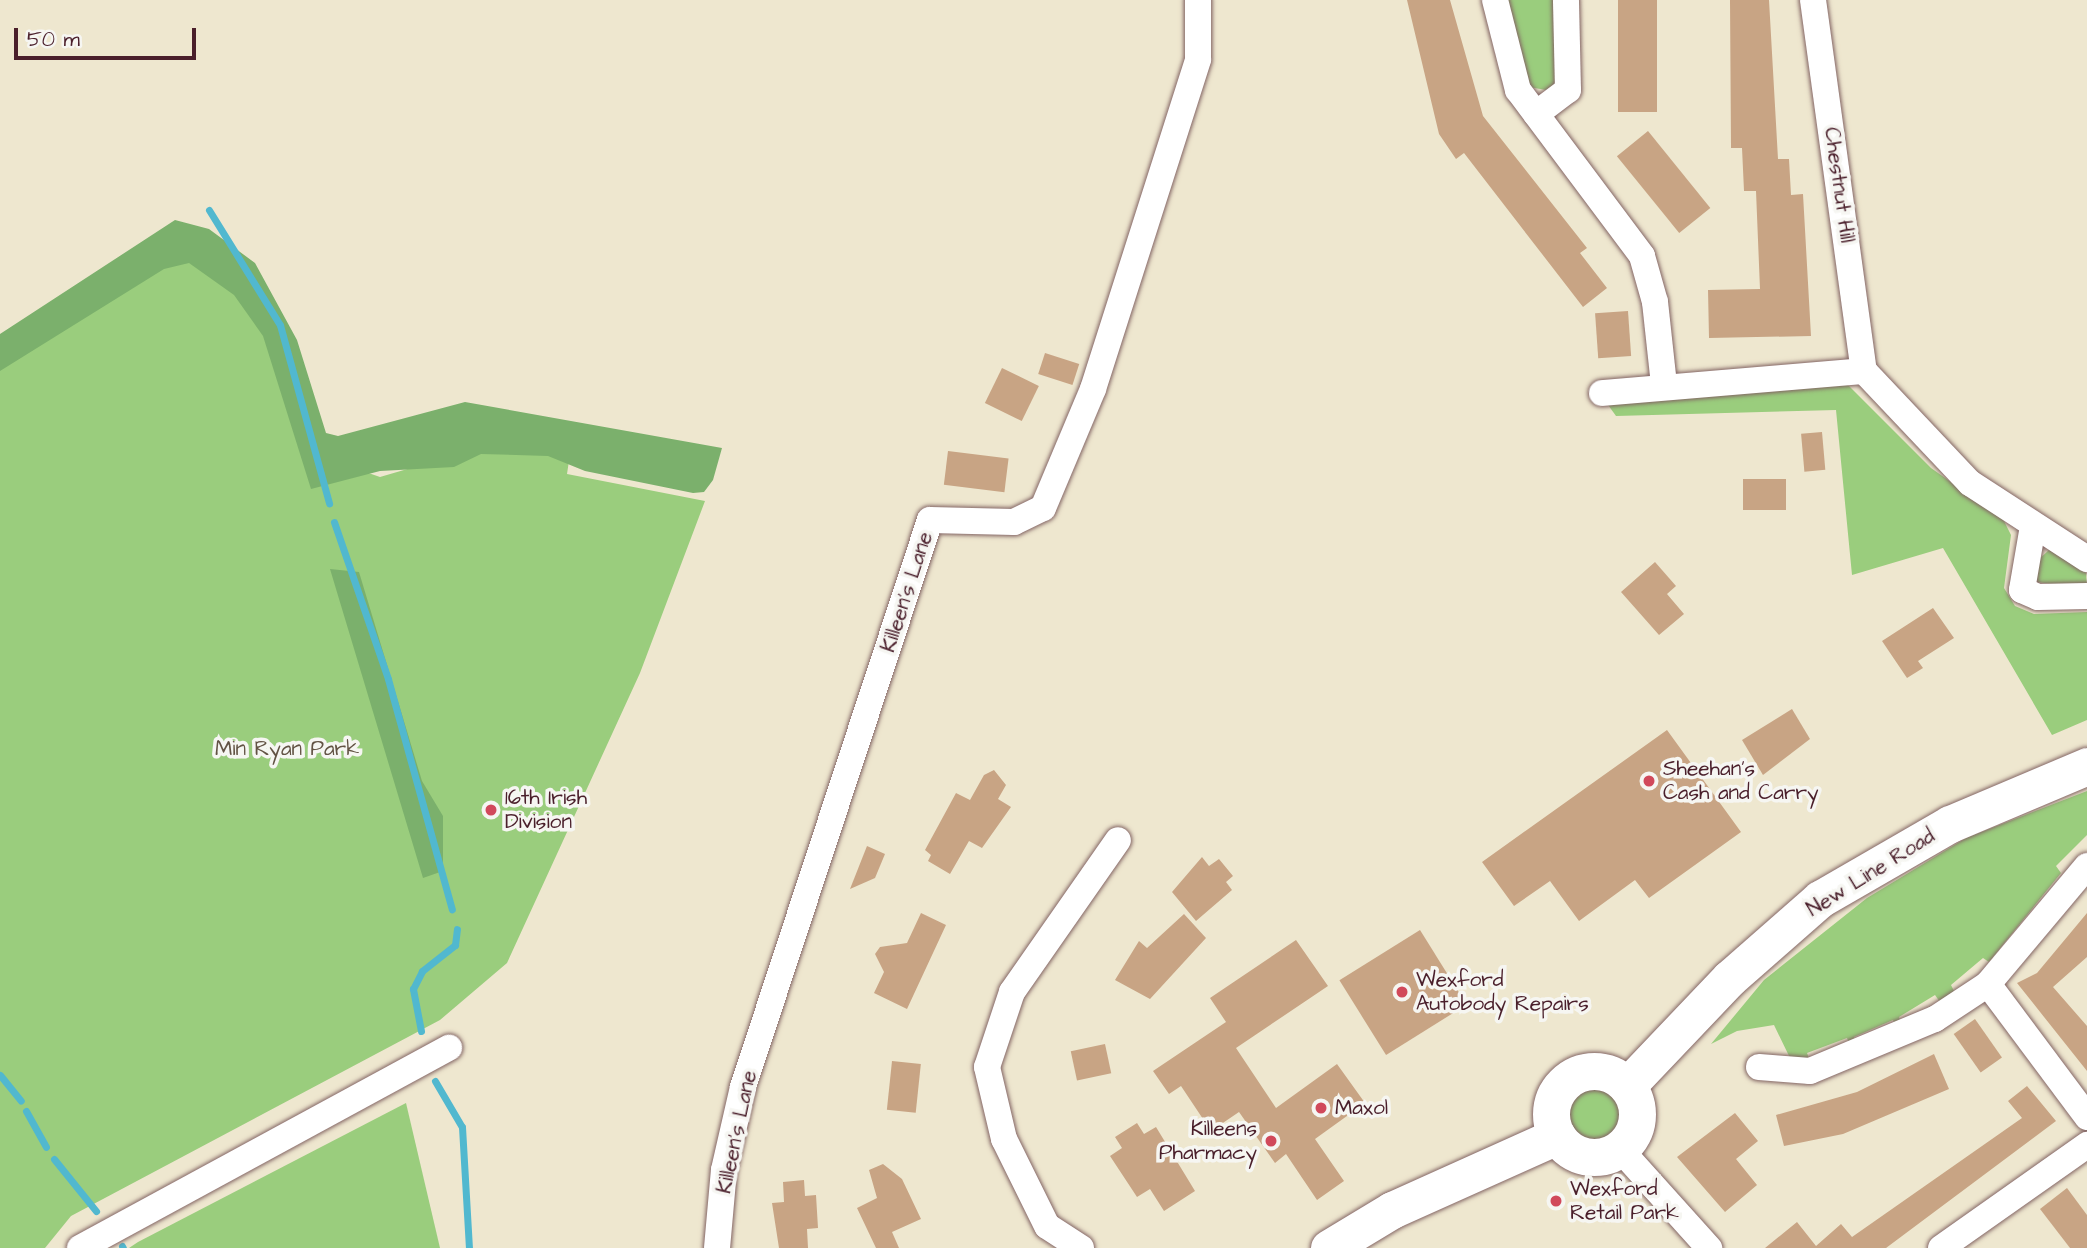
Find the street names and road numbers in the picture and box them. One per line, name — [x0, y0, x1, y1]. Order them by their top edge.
street label: Chestnut Hill — [1818, 126, 1860, 244]
street label: Killeen's Lane — [876, 529, 938, 655]
street label: New Line Road — [1802, 824, 1940, 922]
street label: Killeen's Lane — [712, 1068, 762, 1196]

